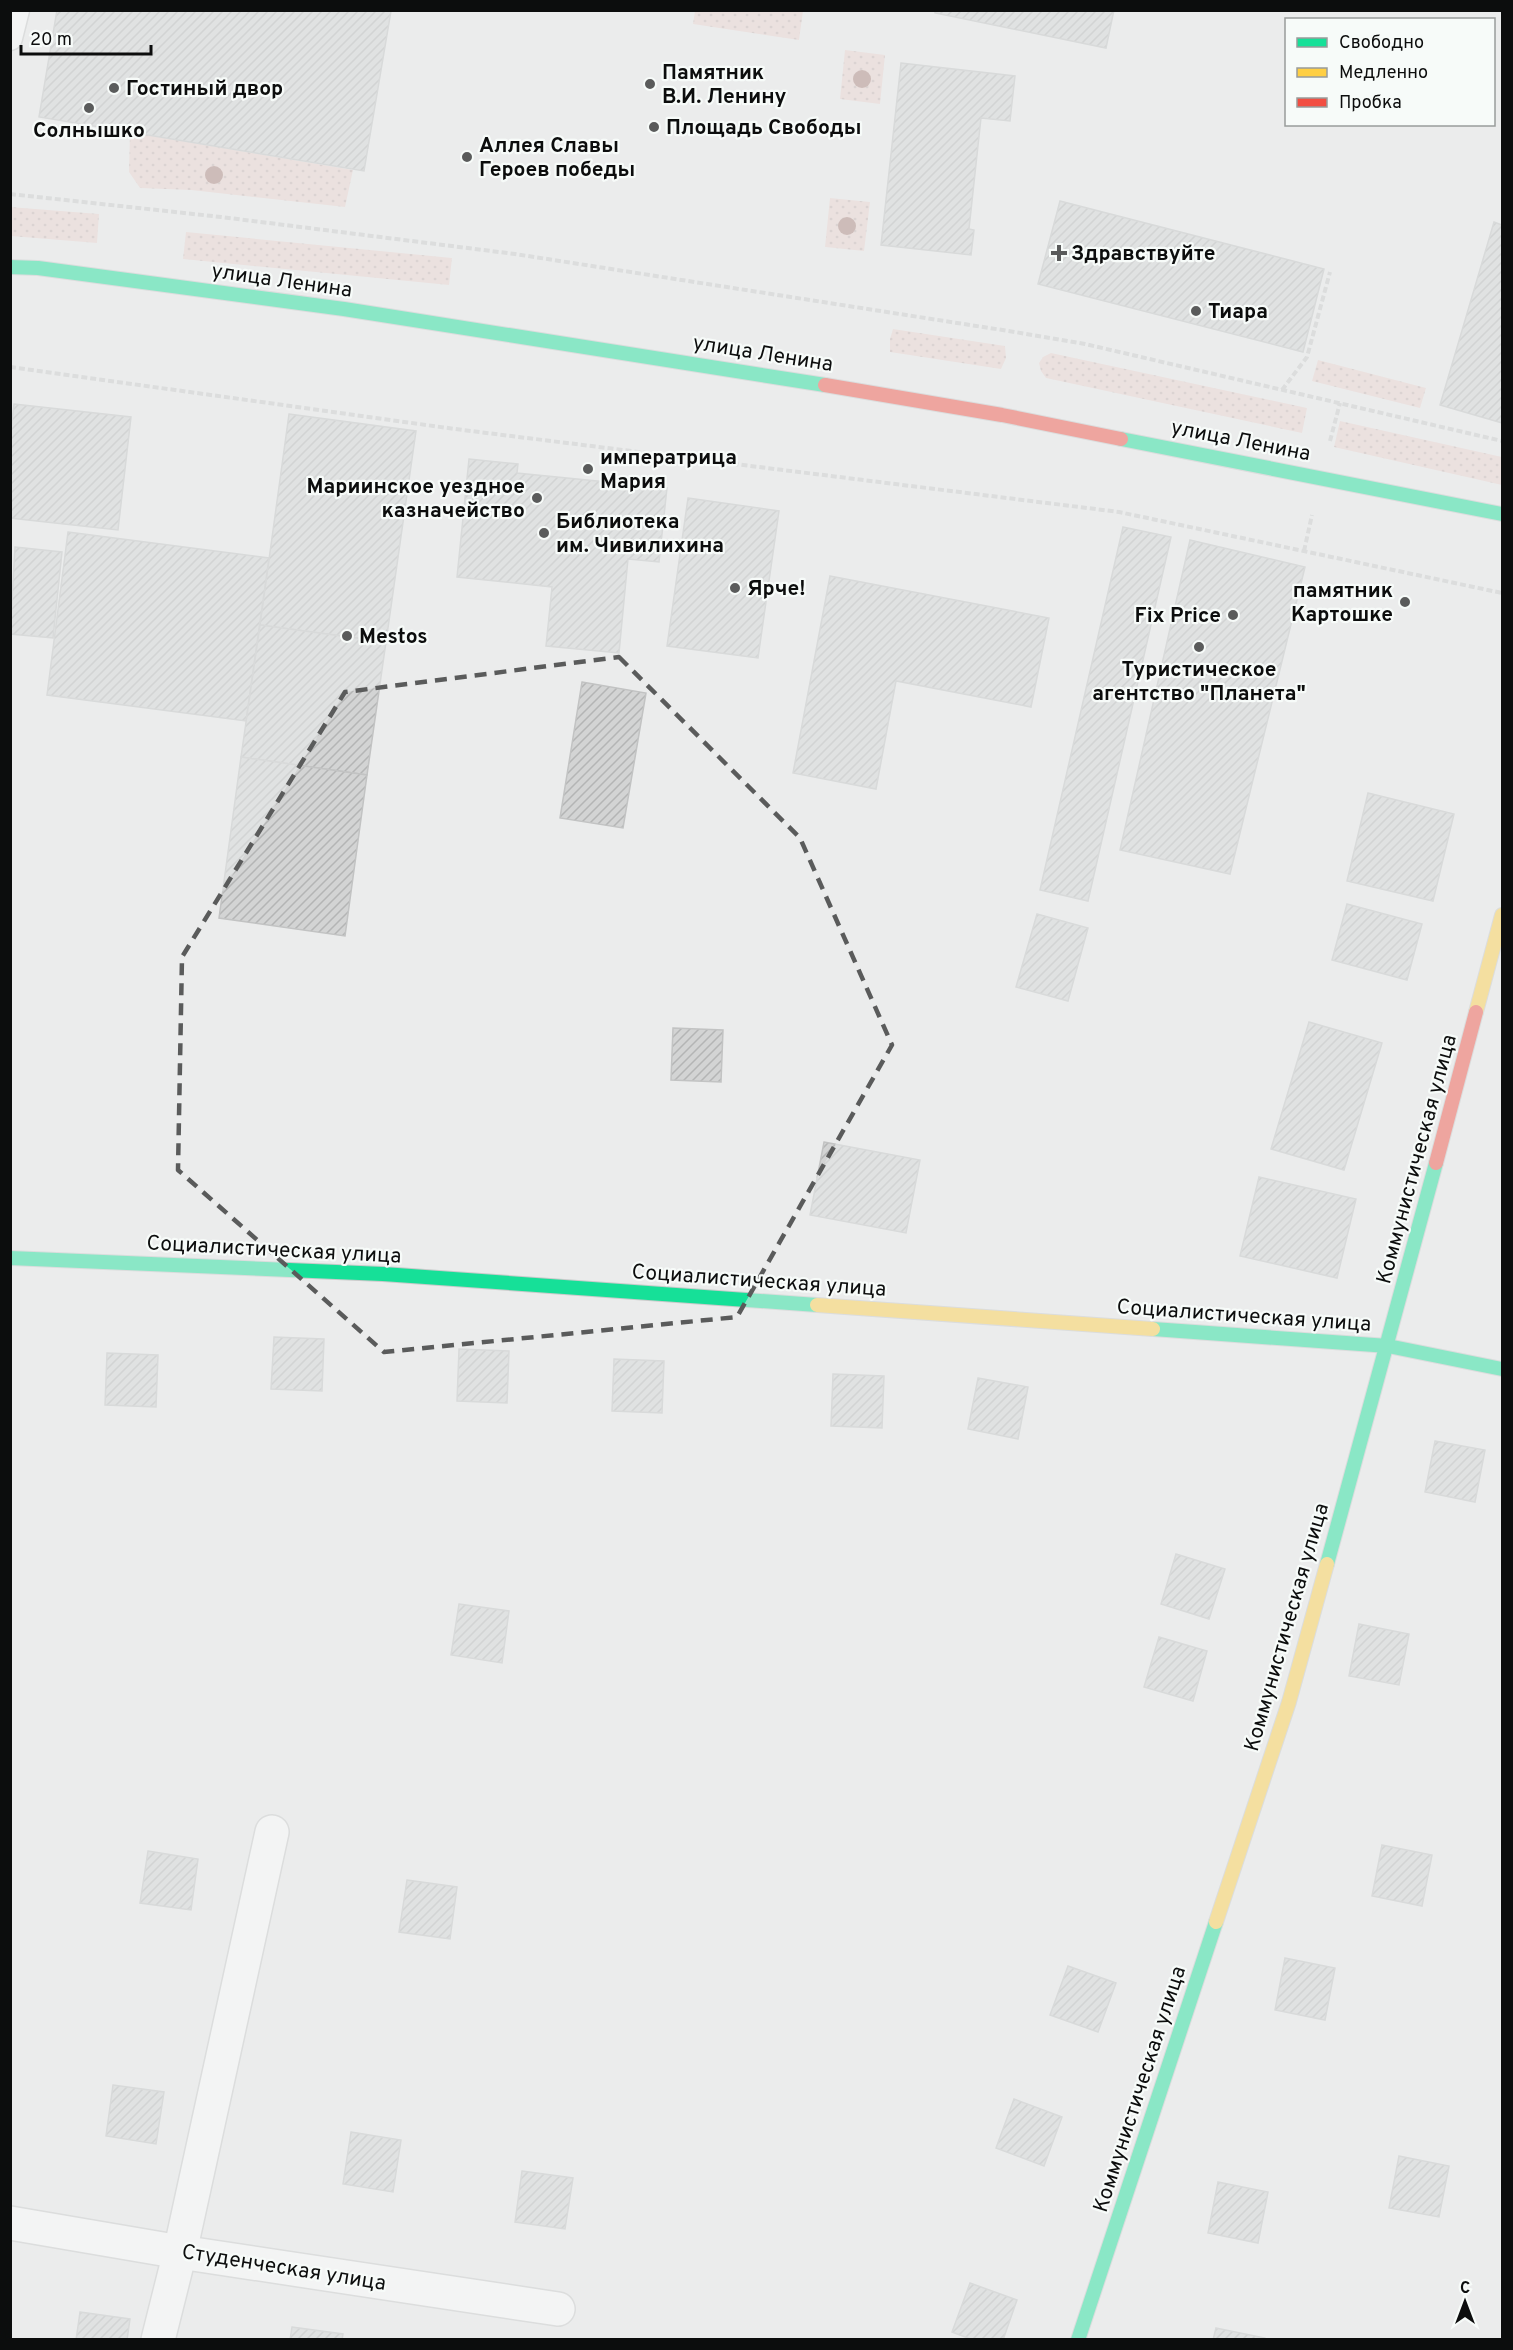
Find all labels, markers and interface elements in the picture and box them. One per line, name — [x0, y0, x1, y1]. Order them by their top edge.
scale bar — [21, 18, 152, 56]
legend — [1285, 18, 1495, 126]
text: 20 m — [30, 29, 72, 52]
text: Свободно — [1339, 32, 1424, 55]
place label: Памятник В.И. Ленину — [662, 60, 787, 111]
text: Медленно — [1339, 62, 1428, 85]
place label: Гостиный двор — [126, 76, 283, 103]
marker: Памятник В.И. Ленину — [643, 77, 657, 91]
marker: Гостиный двор — [107, 81, 121, 95]
text: Пробка — [1339, 92, 1402, 115]
marker: Солнышко — [82, 101, 96, 115]
place label: Площадь Свободы — [666, 115, 862, 142]
place label: Солнышко — [33, 118, 145, 145]
marker: Площадь Свободы — [647, 120, 661, 134]
place label: Аллея Славы Героев победы — [479, 133, 635, 184]
marker: Аллея Славы Героев победы — [460, 150, 474, 164]
place label: Здравствуйте — [1071, 241, 1215, 268]
marker: Здравствуйте — [1052, 246, 1066, 260]
street label: улица Ленина — [210, 258, 354, 305]
place label: Тиара — [1208, 299, 1268, 326]
marker: Тиара — [1189, 304, 1203, 318]
street label: улица Ленина — [691, 330, 835, 379]
street label: улица Ленина — [1169, 415, 1313, 468]
place label: императрица Мария — [600, 445, 737, 496]
marker: императрица Мария — [581, 462, 595, 476]
place label: Мариинское уездное казначейство — [307, 474, 525, 525]
marker: Мариинское уездное казначейство — [530, 491, 544, 505]
place label: Библиотека им. Чивилихина — [556, 509, 724, 560]
marker: Библиотека им. Чивилихина — [537, 526, 551, 540]
place label: Ярче! — [747, 576, 806, 603]
place label: памятник Картошке — [1291, 578, 1393, 629]
marker: Ярче! — [728, 581, 742, 595]
marker: памятник Картошке — [1398, 595, 1412, 609]
place label: Fix Price — [1135, 603, 1221, 630]
marker: Fix Price — [1226, 608, 1240, 622]
place label: Mestos — [359, 624, 428, 651]
marker: Mestos — [340, 629, 354, 643]
marker: Туристическое агентство "Планета" — [1192, 640, 1206, 654]
place label: Туристическое агентство "Планета" — [1092, 657, 1306, 708]
street label: Коммунистическая улица — [1371, 1032, 1464, 1287]
street label: Социалистическая улица — [146, 1230, 402, 1271]
street label: Социалистическая улица — [631, 1259, 887, 1304]
street label: Социалистическая улица — [1116, 1294, 1372, 1339]
street label: Коммунистическая улица — [1239, 1500, 1336, 1755]
street label: Коммунистическая улица — [1088, 1963, 1193, 2216]
street label: Студенческая улица — [180, 2239, 388, 2298]
north arrow — [1435, 2272, 1495, 2332]
text: С — [1460, 2279, 1470, 2299]

